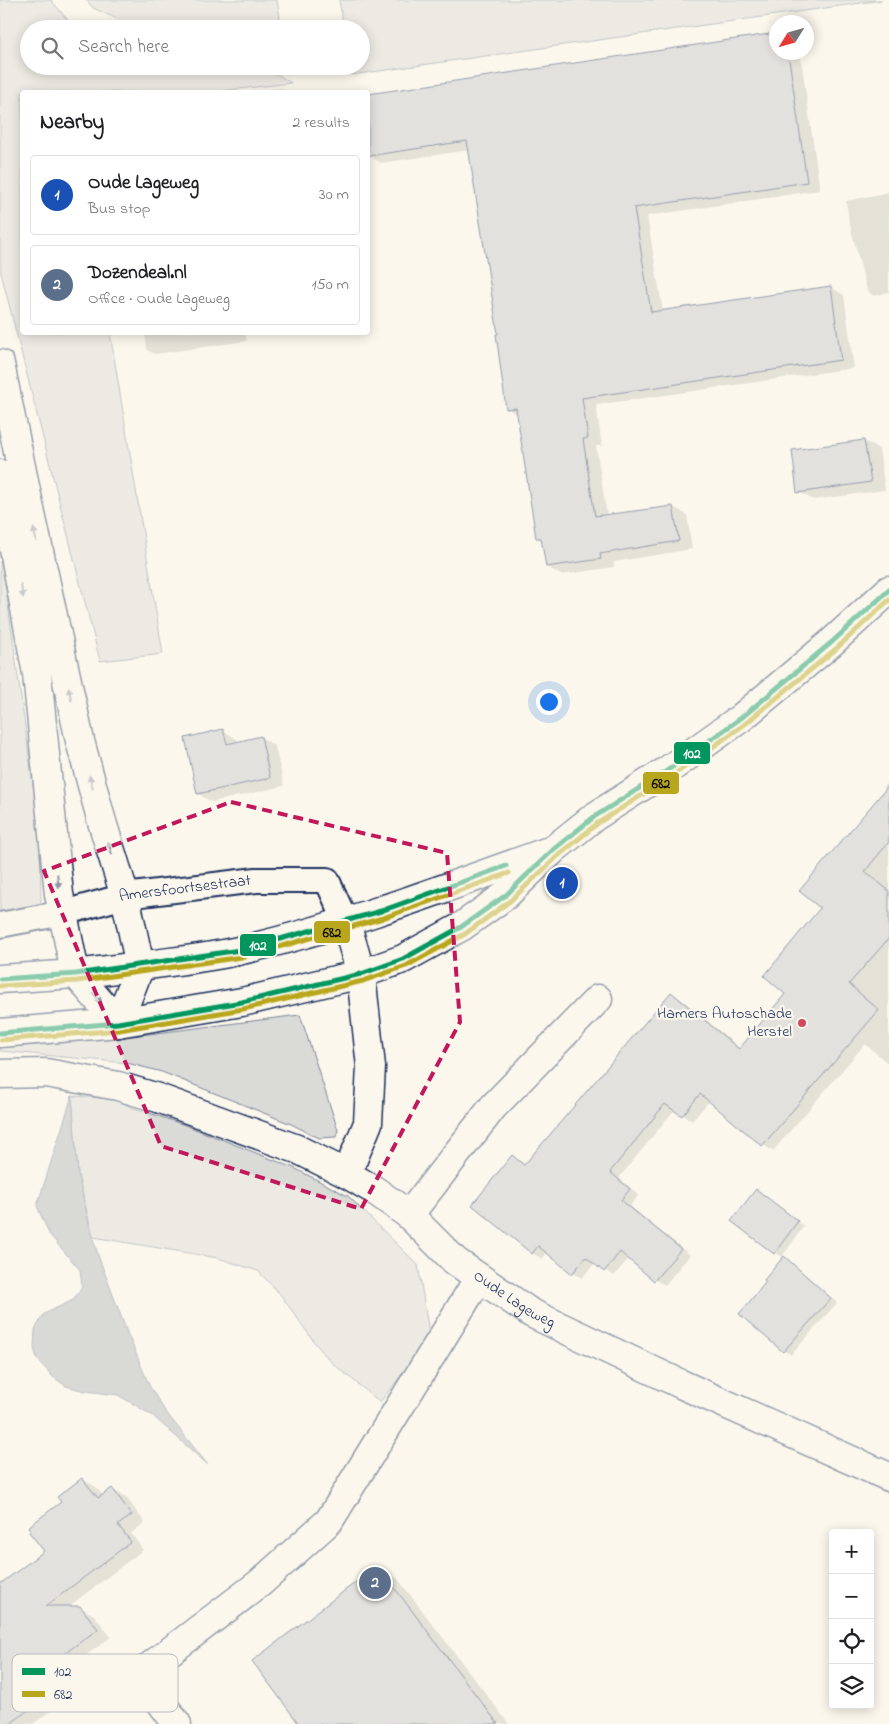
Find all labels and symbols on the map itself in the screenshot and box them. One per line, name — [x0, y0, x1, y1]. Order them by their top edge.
north arrow — [769, 15, 814, 60]
one-way arrow — [31, 527, 39, 543]
one-way arrow — [19, 583, 27, 599]
one-way arrow — [66, 686, 74, 701]
your location — [536, 689, 562, 715]
line badge: 102 — [673, 741, 711, 765]
text: 102 — [683, 744, 701, 765]
line badge: 682 — [642, 771, 680, 795]
one-way arrow — [87, 774, 95, 789]
text: 682 — [651, 774, 670, 795]
one-way arrow — [105, 840, 113, 855]
pin: 1 — [546, 864, 578, 902]
street label: Amersfoortsestraat — [116, 869, 253, 909]
one-way arrow — [54, 874, 62, 890]
line badge: 682 — [313, 920, 351, 944]
text: 682 — [322, 923, 341, 944]
line badge: 102 — [239, 933, 277, 957]
text: 102 — [249, 936, 267, 957]
one-way arrow — [91, 992, 103, 1004]
place label: Hamers Autoschade Herstel — [657, 1002, 793, 1044]
marker: Hamers Autoschade Herstel — [796, 1017, 808, 1029]
street label: Oude Lageweg — [468, 1265, 559, 1335]
pin: 2 — [359, 1564, 391, 1602]
legend — [12, 1654, 178, 1712]
text: 102 — [54, 1662, 71, 1683]
text: 682 — [54, 1685, 72, 1706]

